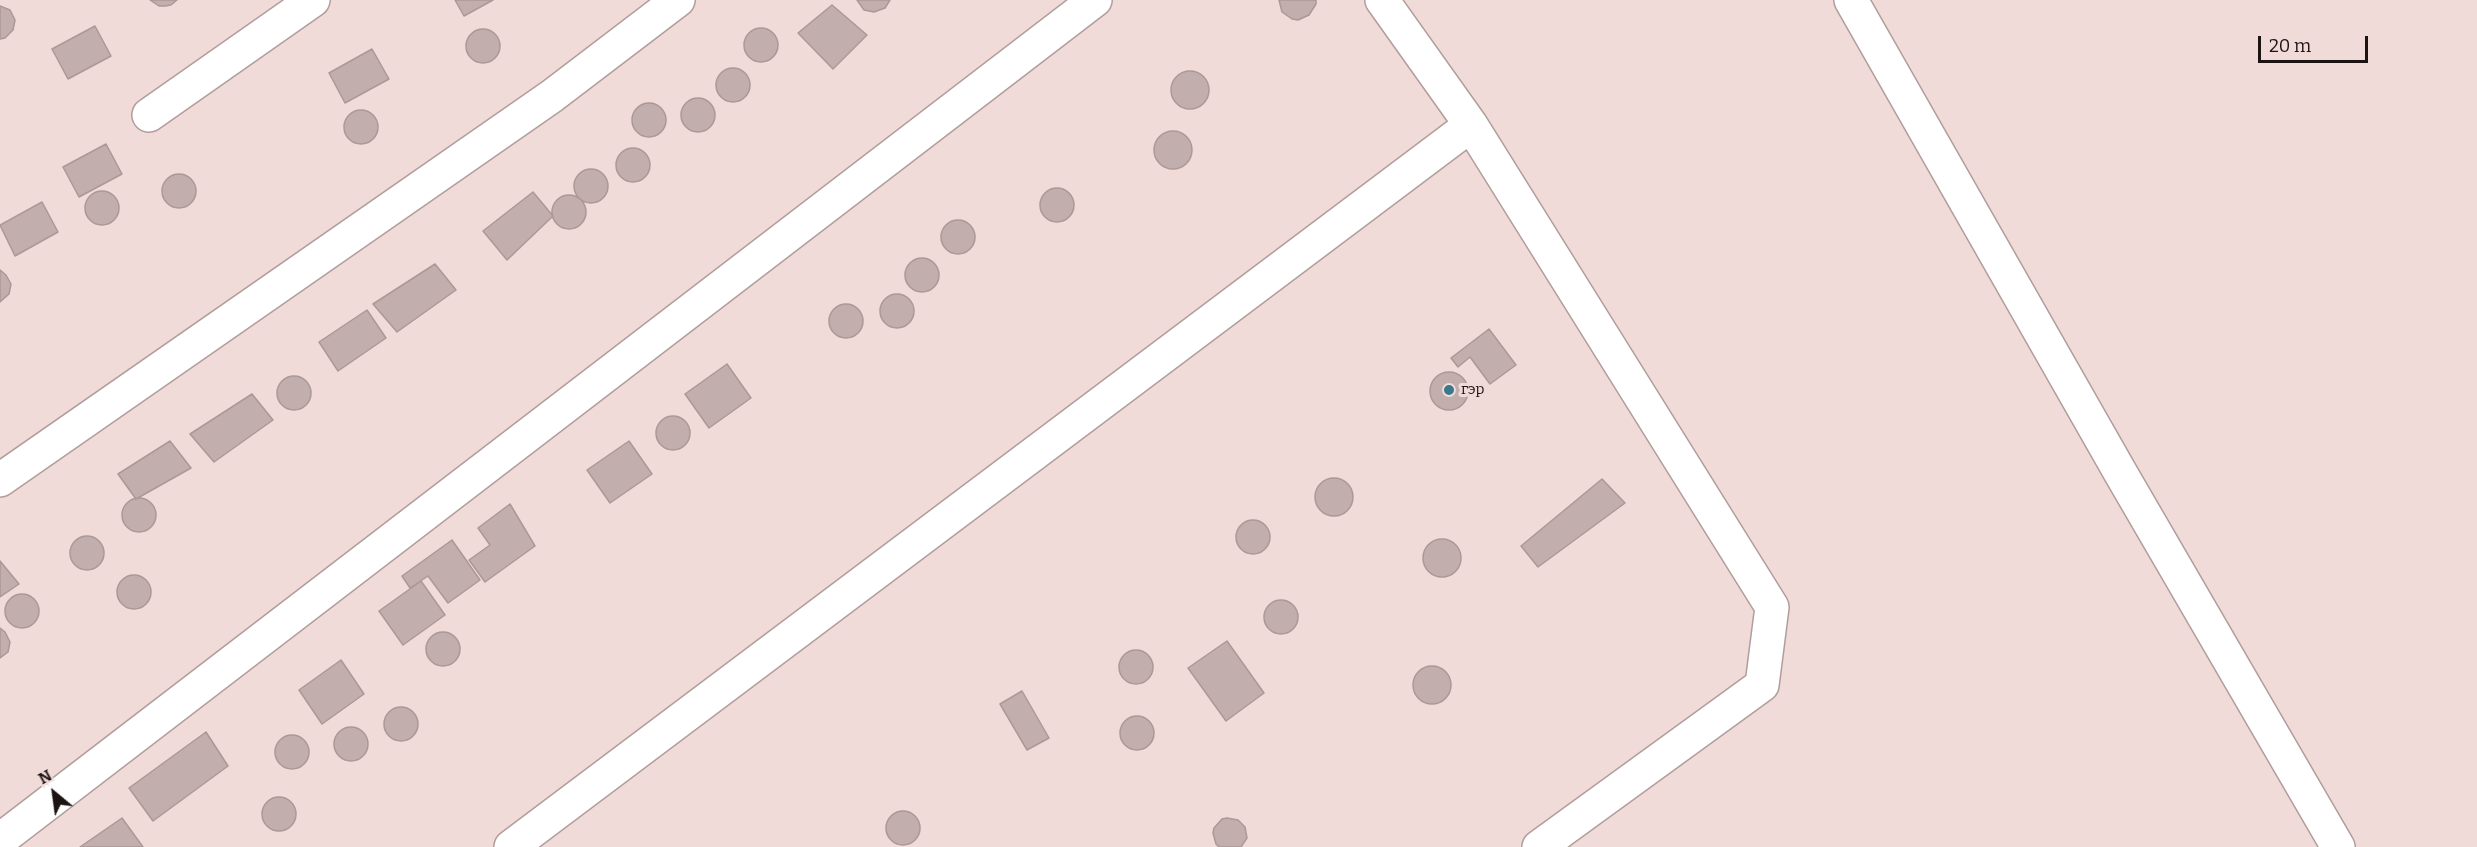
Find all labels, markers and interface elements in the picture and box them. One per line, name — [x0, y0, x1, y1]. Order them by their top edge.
scale bar — [2261, 24, 2370, 62]
text: 20 m — [2269, 35, 2311, 57]
place label: гэр — [1461, 381, 1485, 399]
marker: гэр — [1442, 383, 1456, 397]
north arrow — [24, 763, 84, 823]
text: N — [35, 766, 55, 788]

